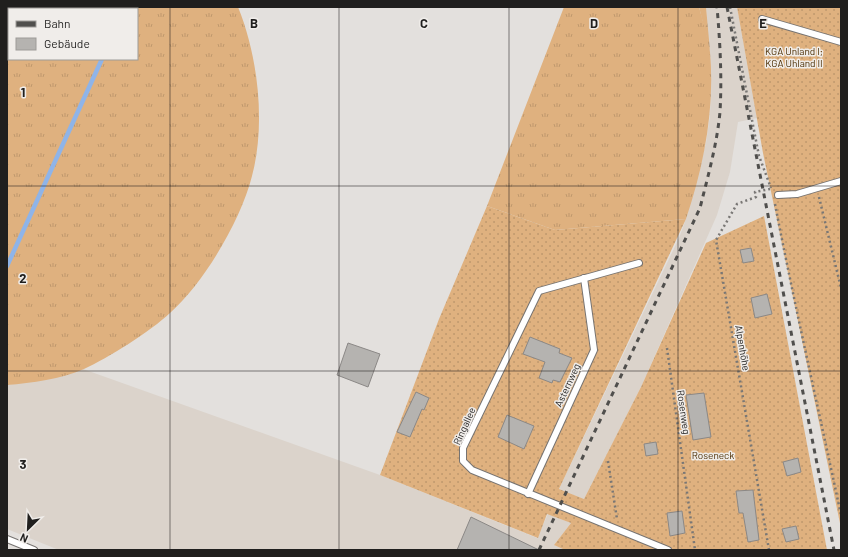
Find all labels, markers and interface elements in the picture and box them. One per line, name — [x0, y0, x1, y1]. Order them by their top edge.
legend — [8, 8, 138, 60]
text: B — [250, 15, 258, 31]
text: C — [420, 15, 428, 31]
text: D — [590, 15, 598, 31]
text: E — [759, 15, 767, 31]
text: Bahn — [44, 16, 71, 30]
text: Gebäude — [44, 36, 90, 50]
park label: KGA Unland I; KGA Uhland II — [765, 45, 823, 69]
text: 1 — [21, 84, 25, 100]
text: 2 — [19, 270, 27, 286]
street label: Alpenhöhe — [733, 324, 753, 372]
street label: Asternweg — [552, 361, 582, 409]
street label: Rosenweg — [675, 389, 693, 435]
street label: Ringallee — [450, 405, 478, 447]
park label: Roseneck — [692, 449, 734, 461]
text: 3 — [19, 456, 27, 472]
north arrow — [8, 509, 48, 549]
text: N — [18, 531, 30, 546]

